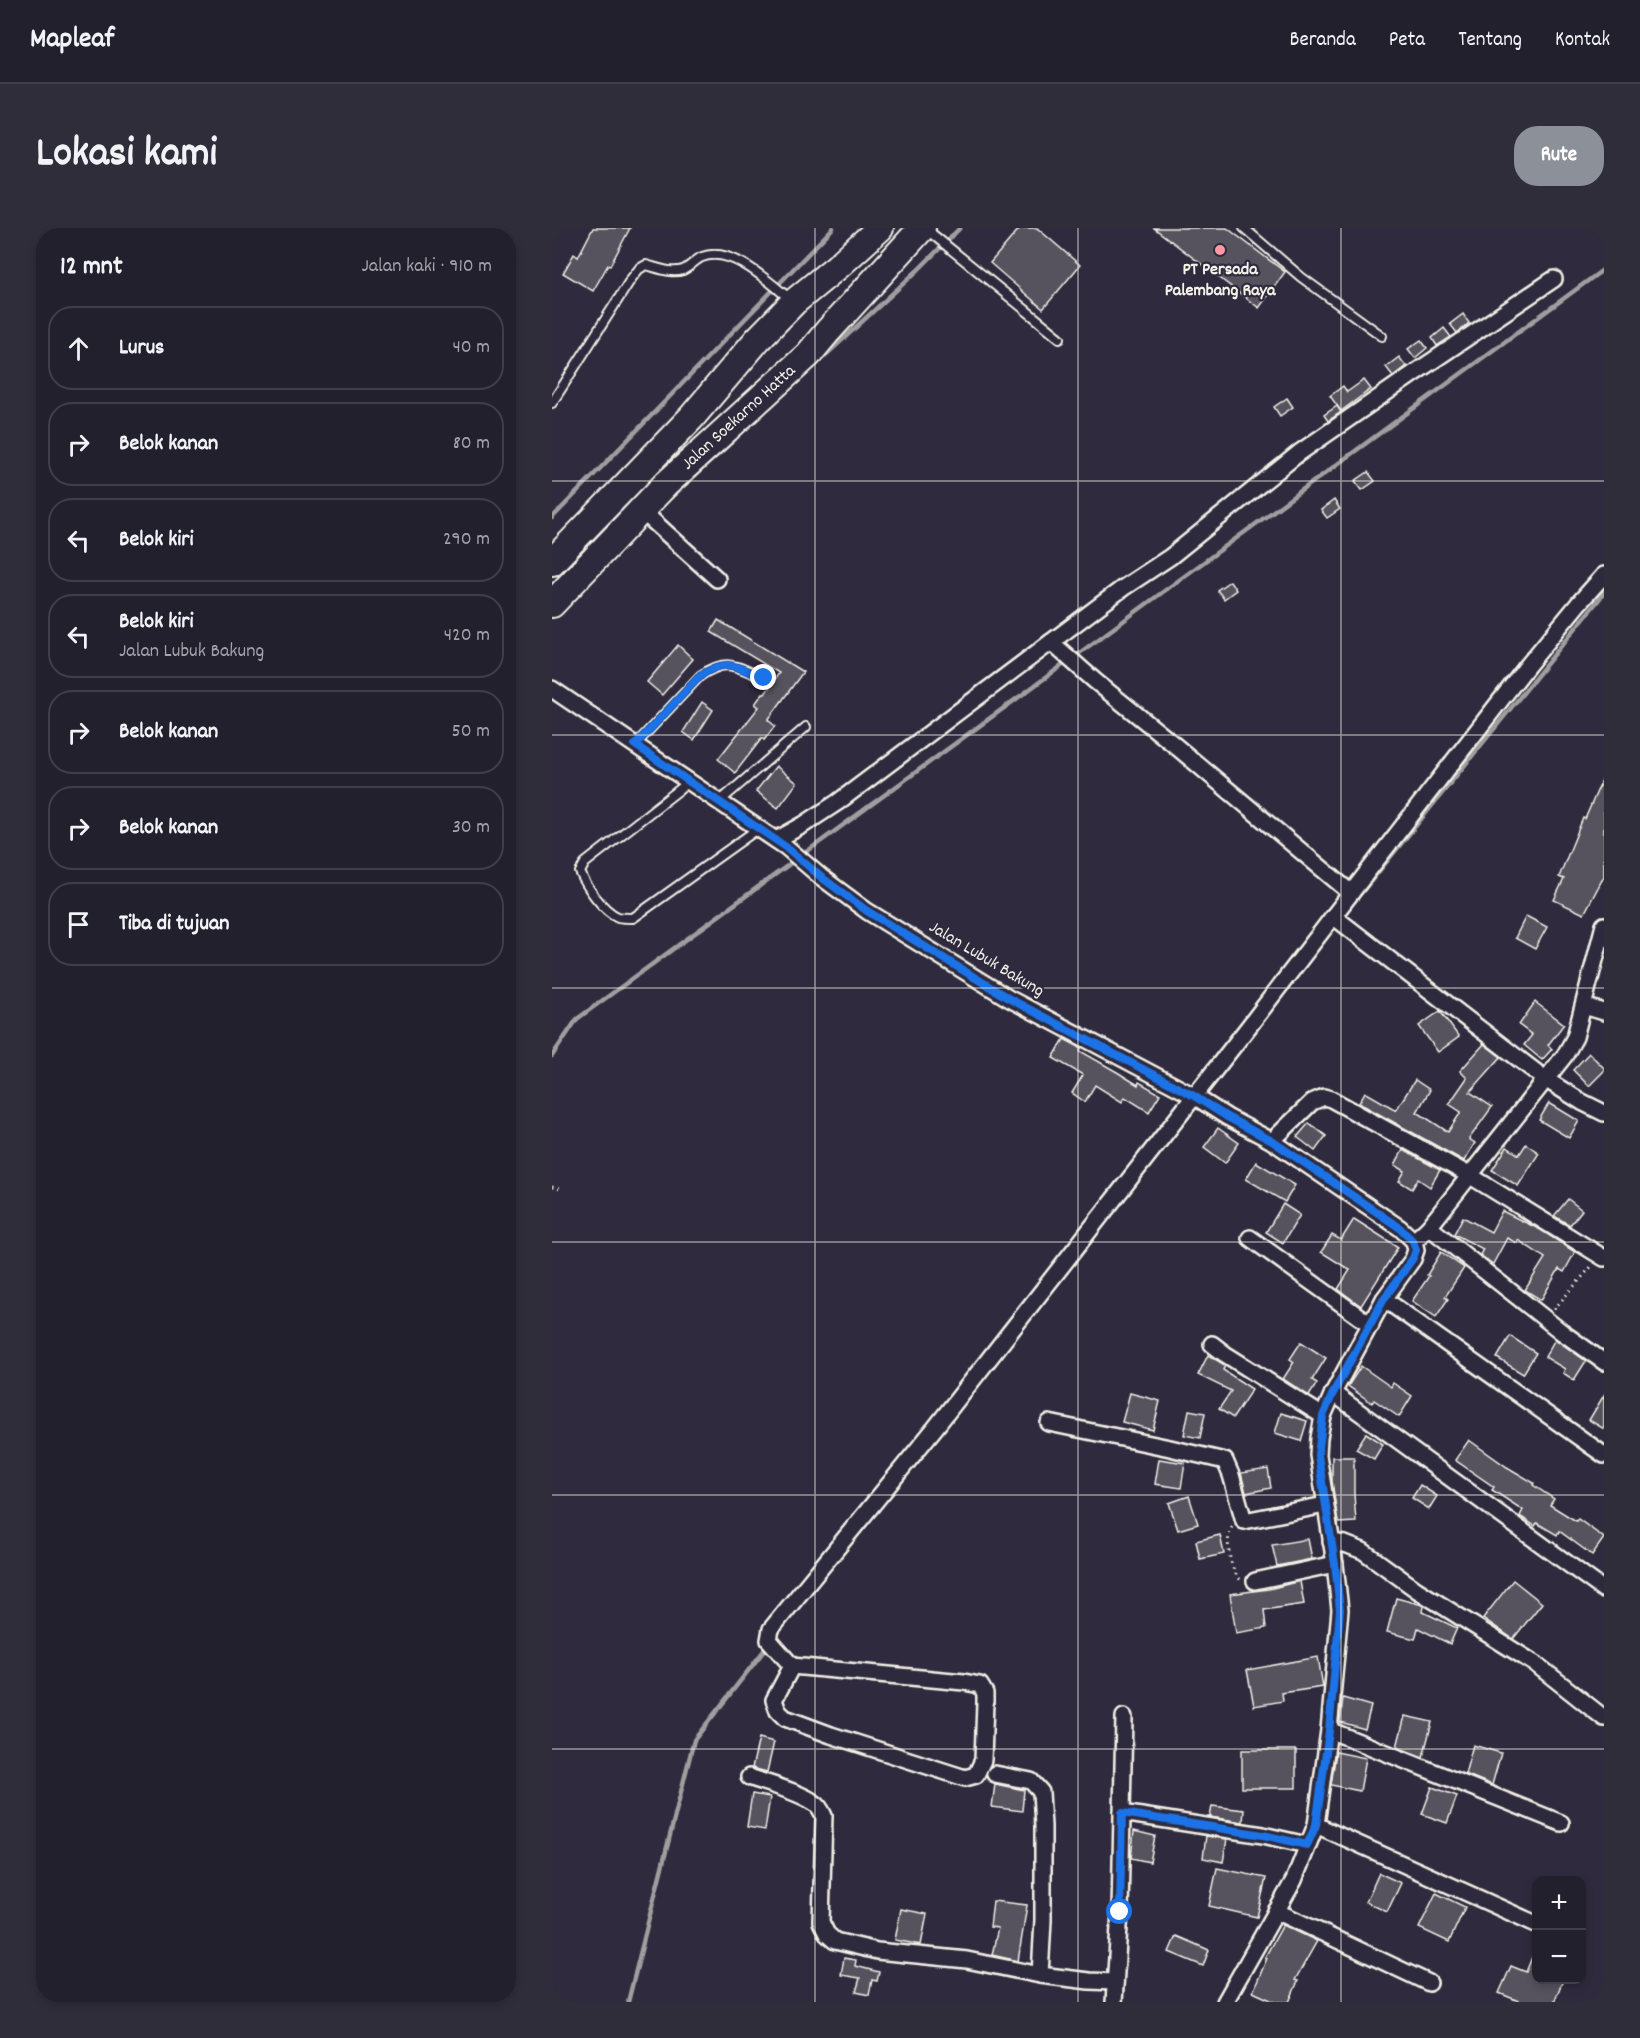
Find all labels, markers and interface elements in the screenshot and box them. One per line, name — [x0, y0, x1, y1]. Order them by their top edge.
text: Mapleaf — [30, 21, 114, 61]
text: Beranda — [1290, 26, 1356, 56]
text: Peta — [1389, 26, 1425, 56]
text: Tentang — [1458, 26, 1522, 56]
text: Kontak — [1555, 26, 1610, 56]
text: Lokasi kami — [36, 126, 217, 186]
button: Rute — [1514, 126, 1604, 186]
marker: PT Persada Palembang Raya — [1213, 243, 1227, 257]
text: 12 mnt — [60, 249, 122, 286]
text: Jalan kaki · 910 m — [361, 253, 492, 281]
place label: PT Persada Palembang Raya — [1165, 258, 1276, 304]
icon: ahead — [62, 332, 95, 365]
text: Lurus — [119, 333, 164, 364]
text: 40 m — [452, 334, 490, 362]
street label: Jalan Soekarno Hatta — [676, 359, 802, 476]
icon: right — [62, 428, 95, 461]
text: Belok kanan — [119, 429, 218, 460]
text: 80 m — [453, 430, 490, 458]
icon: left — [62, 524, 95, 557]
text: Belok kiri — [119, 525, 193, 556]
text: 290 m — [443, 526, 490, 554]
text: Belok kiri — [119, 607, 193, 638]
icon: left — [62, 620, 95, 653]
text: 420 m — [444, 622, 490, 650]
text: Jalan Lubuk Bakung — [119, 638, 264, 666]
route end — [750, 664, 776, 690]
icon: right — [62, 716, 95, 749]
text: Belok kanan — [119, 717, 218, 748]
text: 50 m — [452, 718, 490, 746]
icon: right — [62, 812, 95, 845]
text: Belok kanan — [119, 813, 218, 844]
text: 30 m — [452, 814, 490, 842]
icon: arrive — [62, 908, 95, 941]
text: Tiba di tujuan — [119, 909, 229, 940]
street label: Jalan Lubuk Bakung — [924, 916, 1049, 1004]
map controls — [1532, 1876, 1586, 1984]
button: + — [1532, 1876, 1586, 1930]
route start — [1106, 1898, 1132, 1924]
button: − — [1532, 1930, 1586, 1984]

